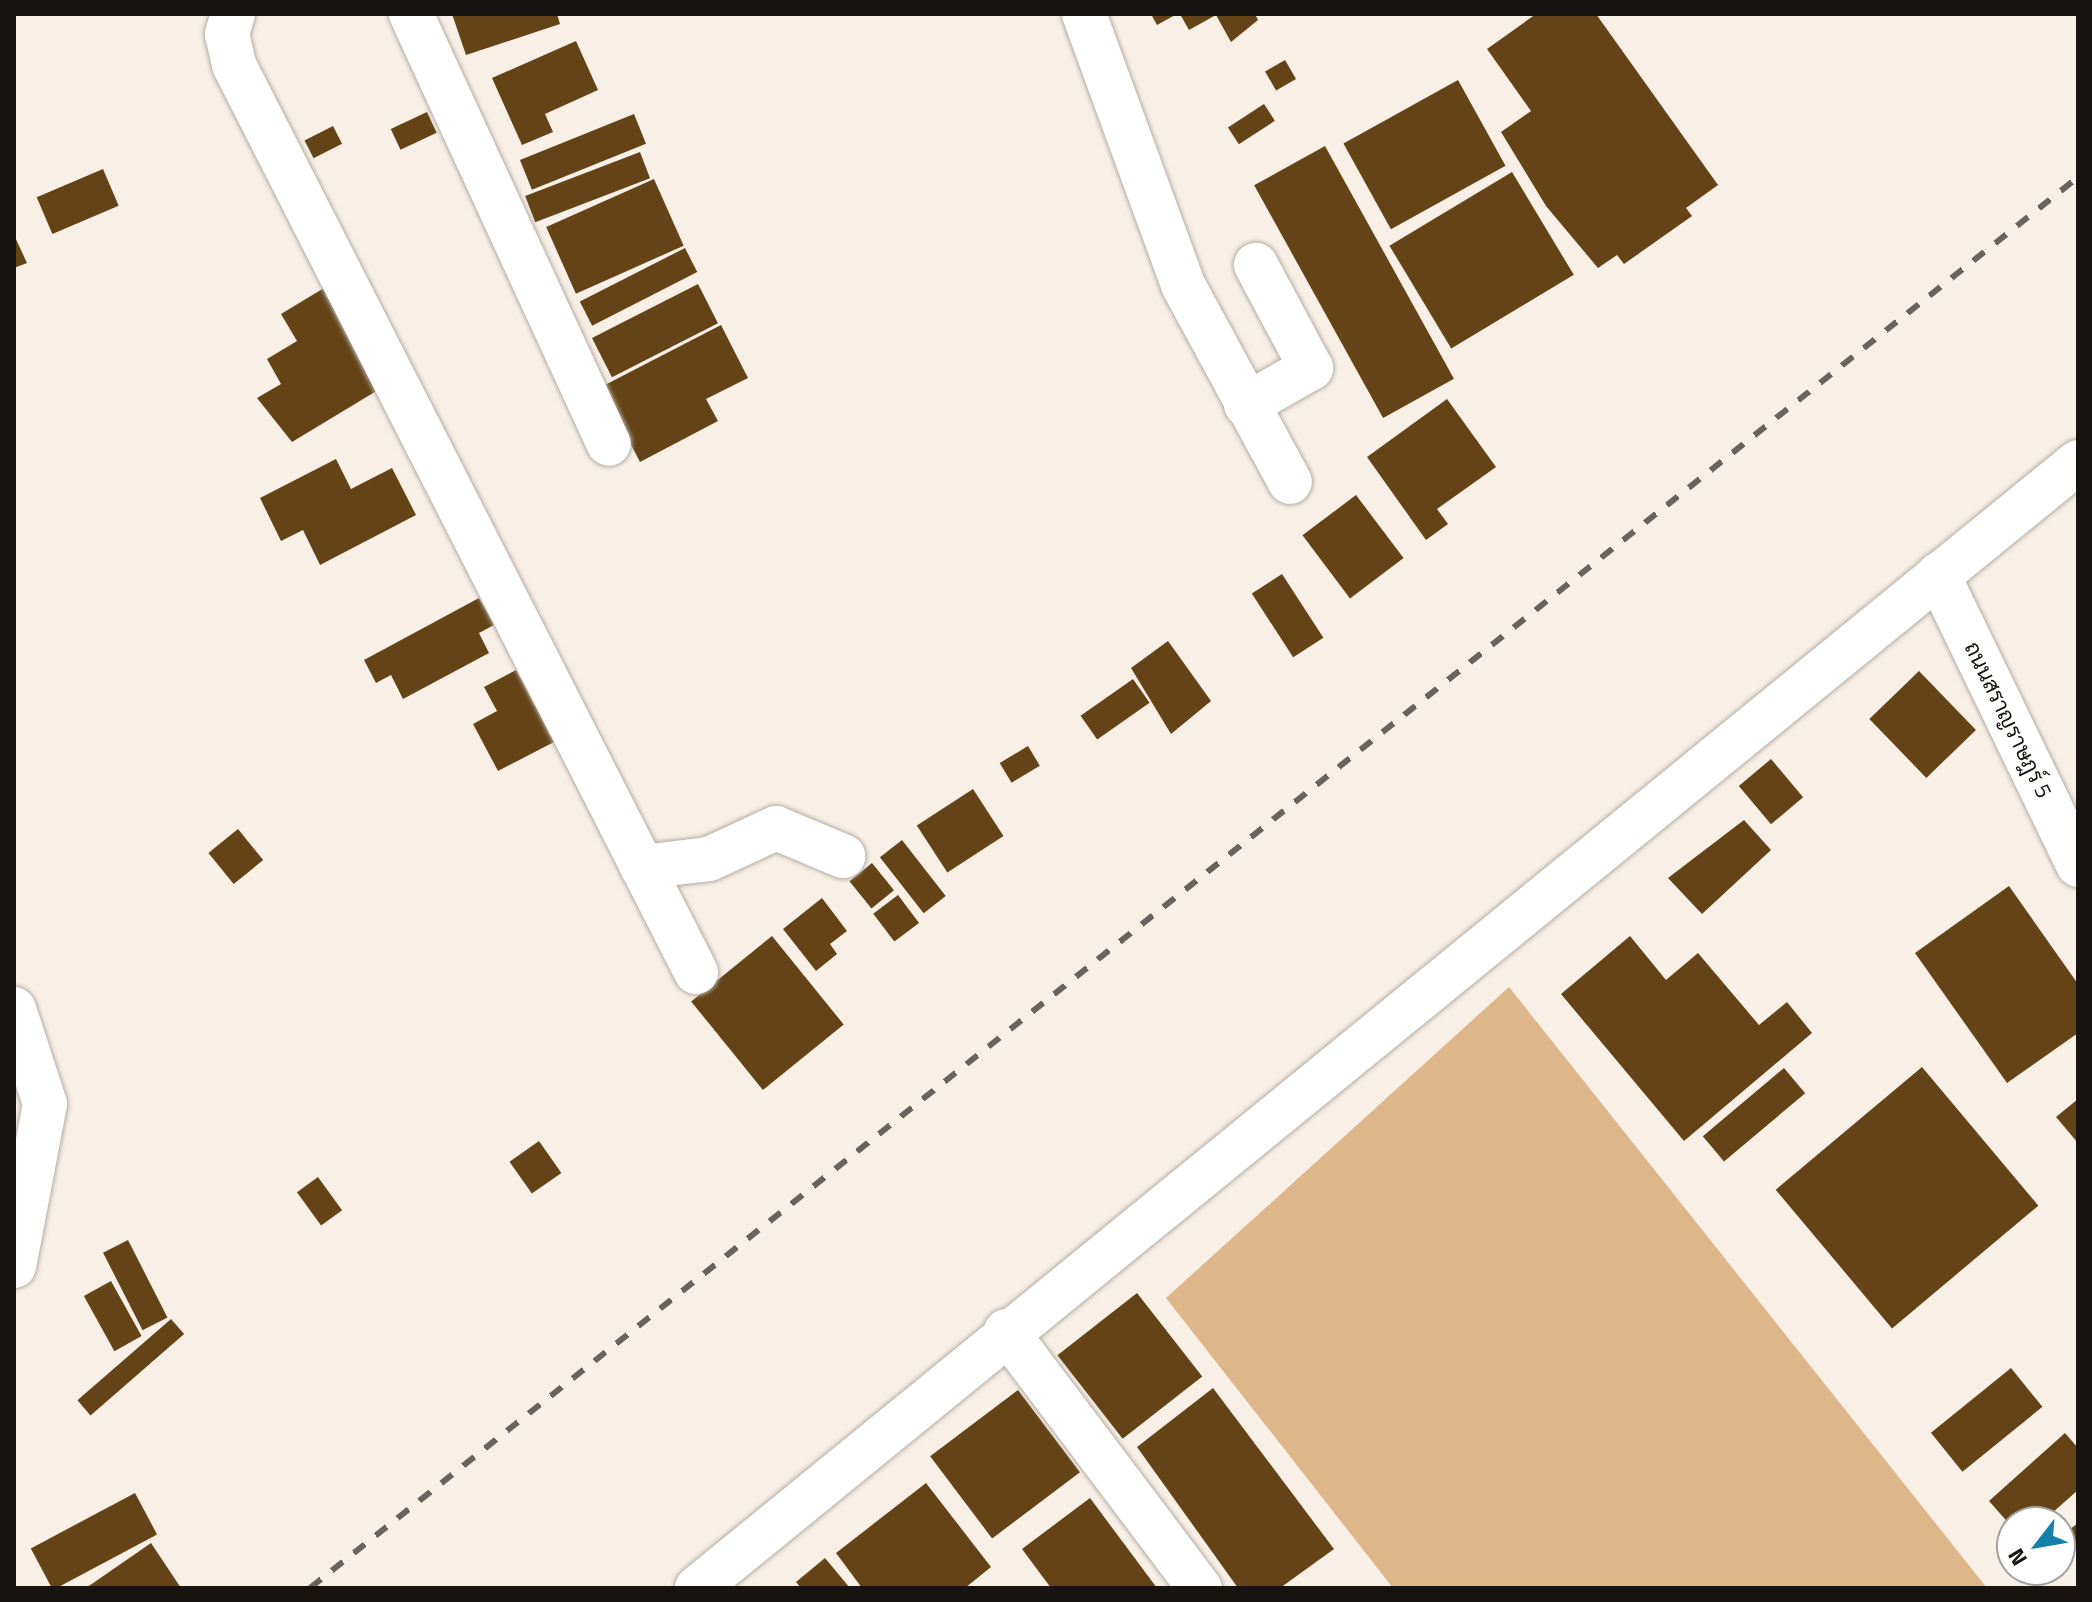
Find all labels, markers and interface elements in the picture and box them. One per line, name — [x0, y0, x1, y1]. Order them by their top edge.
street label: ถนนสราญราษฎร์ 5 — [1959, 638, 2057, 802]
north arrow — [1996, 1506, 2076, 1586]
text: N — [1999, 1542, 2036, 1573]

